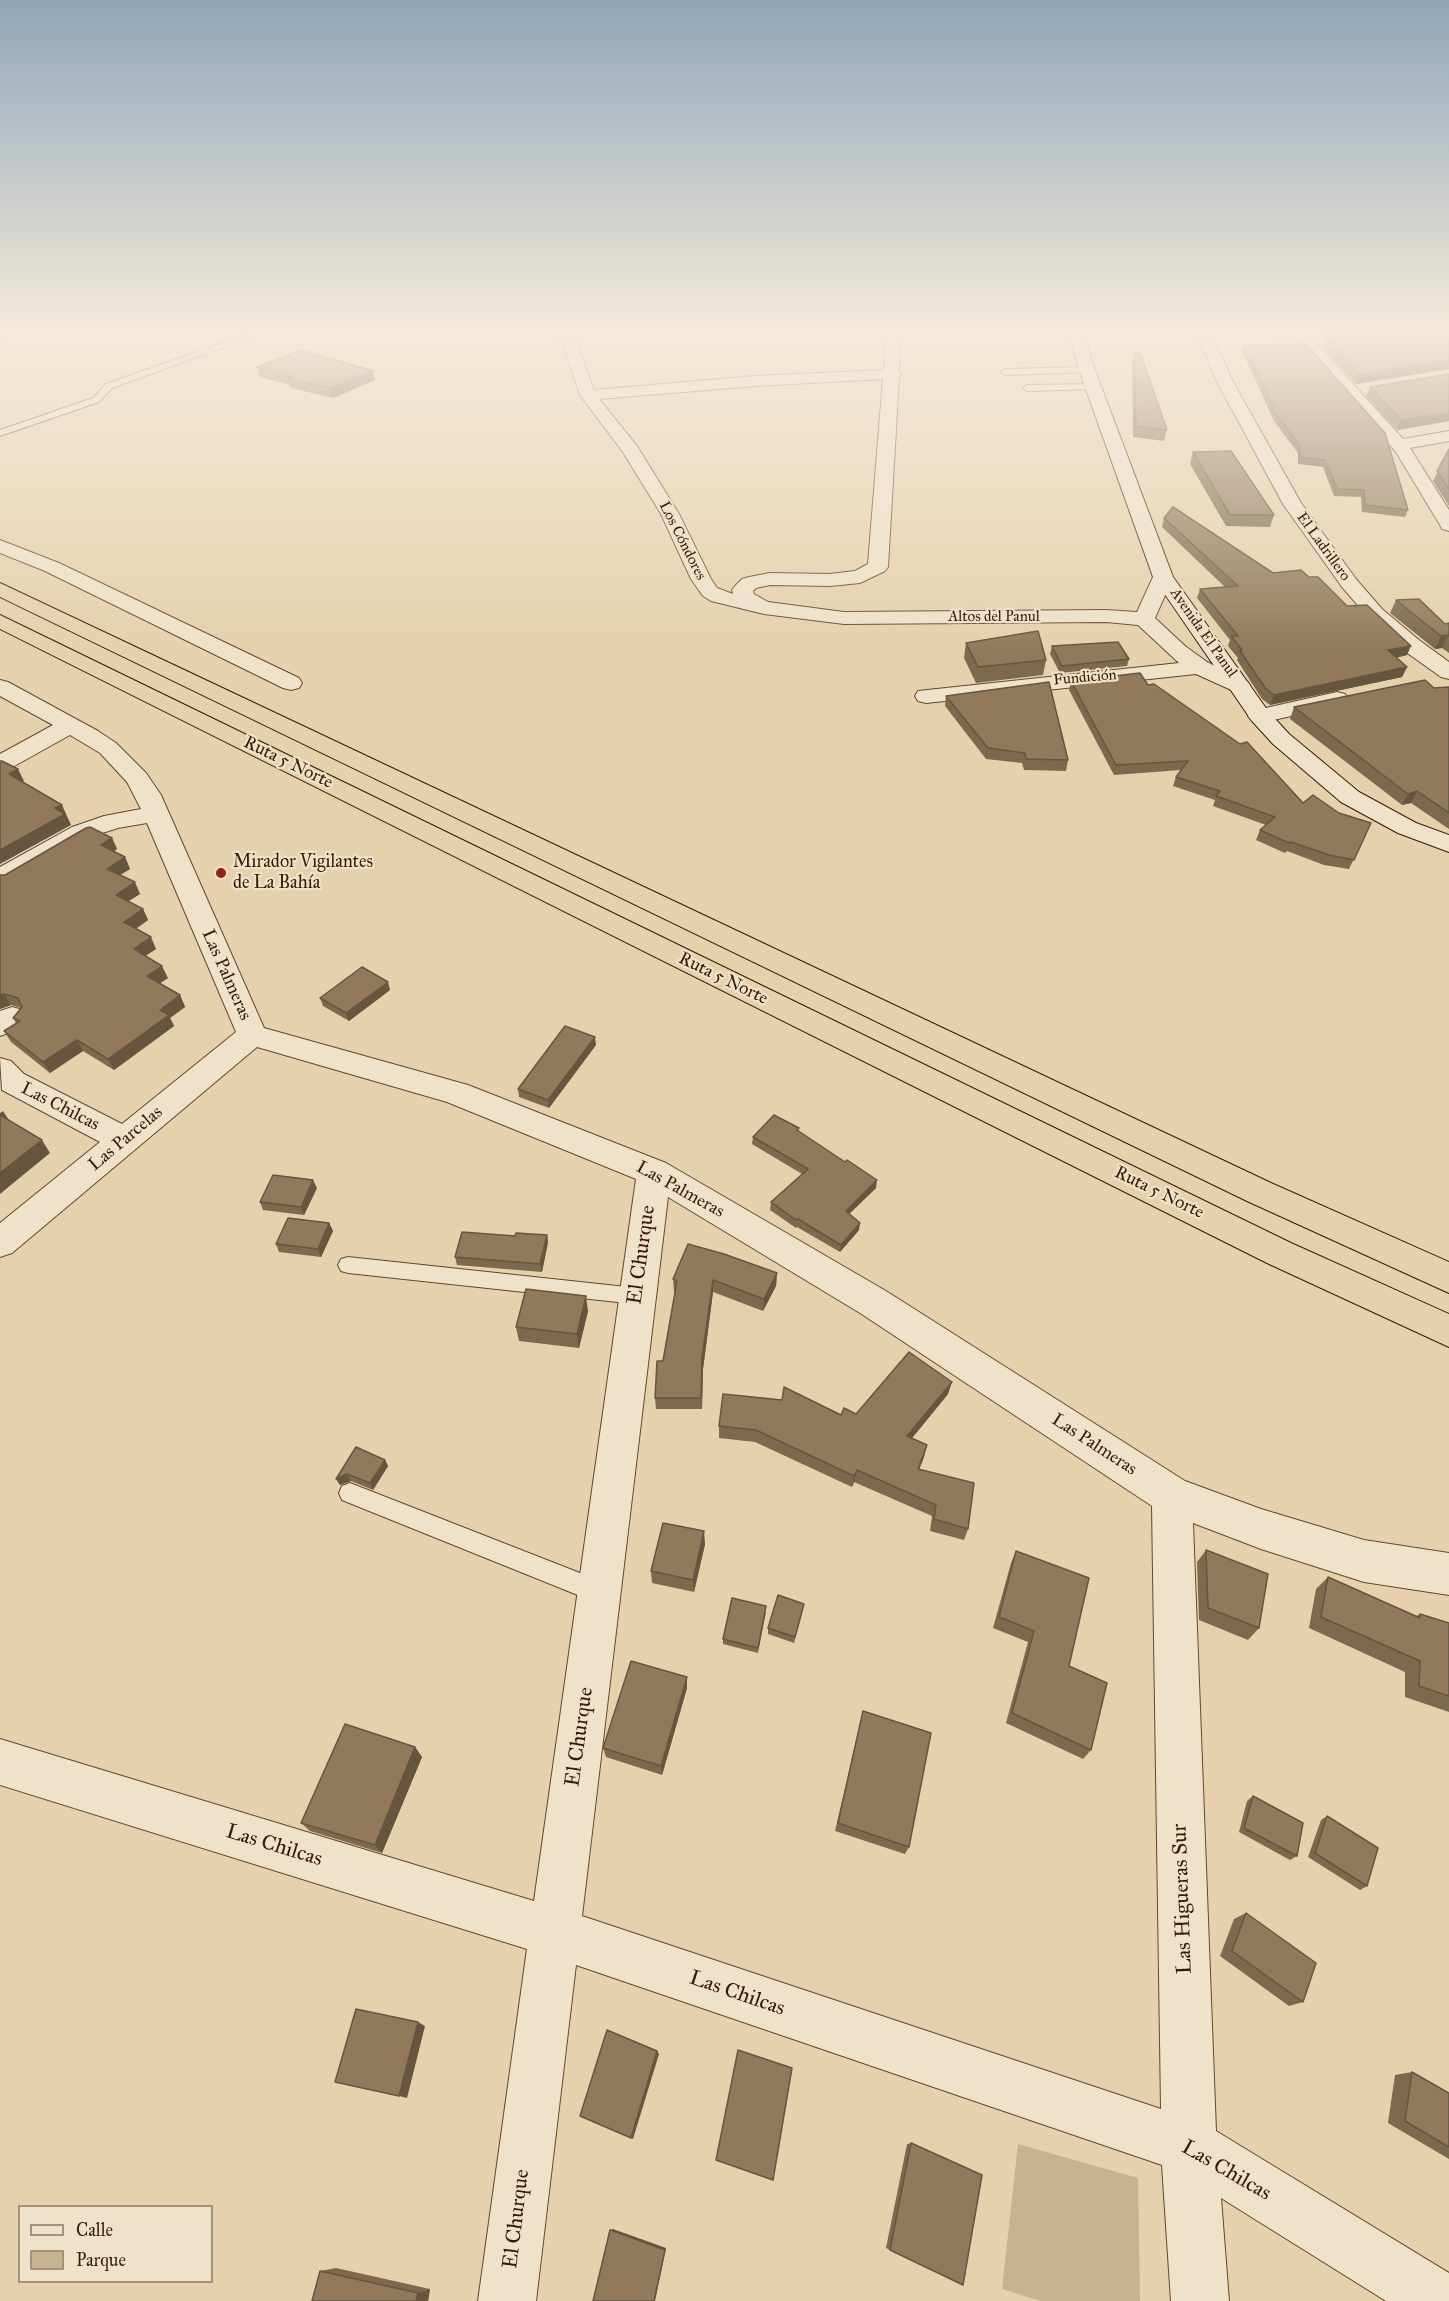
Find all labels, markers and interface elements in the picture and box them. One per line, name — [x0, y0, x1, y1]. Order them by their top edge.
street label: Los Cóndores — [654, 499, 710, 583]
street label: El Ladrillero — [1292, 509, 1354, 585]
street label: Avenida El Panul — [1166, 585, 1240, 681]
street label: Altos del Panul — [948, 608, 1040, 626]
street label: Fundición — [1053, 666, 1117, 690]
street label: Ruta 5 Norte — [240, 732, 336, 794]
place label: Mirador Vigilantes de La Bahía — [233, 852, 373, 894]
marker: Mirador Vigilantes de La Bahía — [214, 866, 228, 880]
street label: Las Palmeras — [196, 926, 256, 1024]
street label: Ruta 5 Norte — [675, 948, 771, 1010]
street label: Las Chilcas — [17, 1078, 103, 1136]
street label: Las Parcelas — [85, 1102, 167, 1176]
street label: Las Palmeras — [632, 1157, 728, 1223]
street label: Ruta 5 Norte — [1111, 1162, 1207, 1224]
street label: El Churque — [623, 1204, 661, 1306]
street label: Las Palmeras — [1047, 1409, 1141, 1481]
street label: El Churque — [561, 1686, 599, 1788]
street label: Las Chilcas — [223, 1819, 325, 1873]
street label: Las Higueras Sur — [1168, 1823, 1198, 1975]
street label: Las Chilcas — [686, 1966, 788, 2022]
street label: Las Chilcas — [1177, 2135, 1275, 2207]
street label: El Churque — [498, 2168, 536, 2270]
legend — [18, 2205, 213, 2283]
text: Calle — [76, 2219, 113, 2241]
text: Parque — [76, 2249, 126, 2271]

